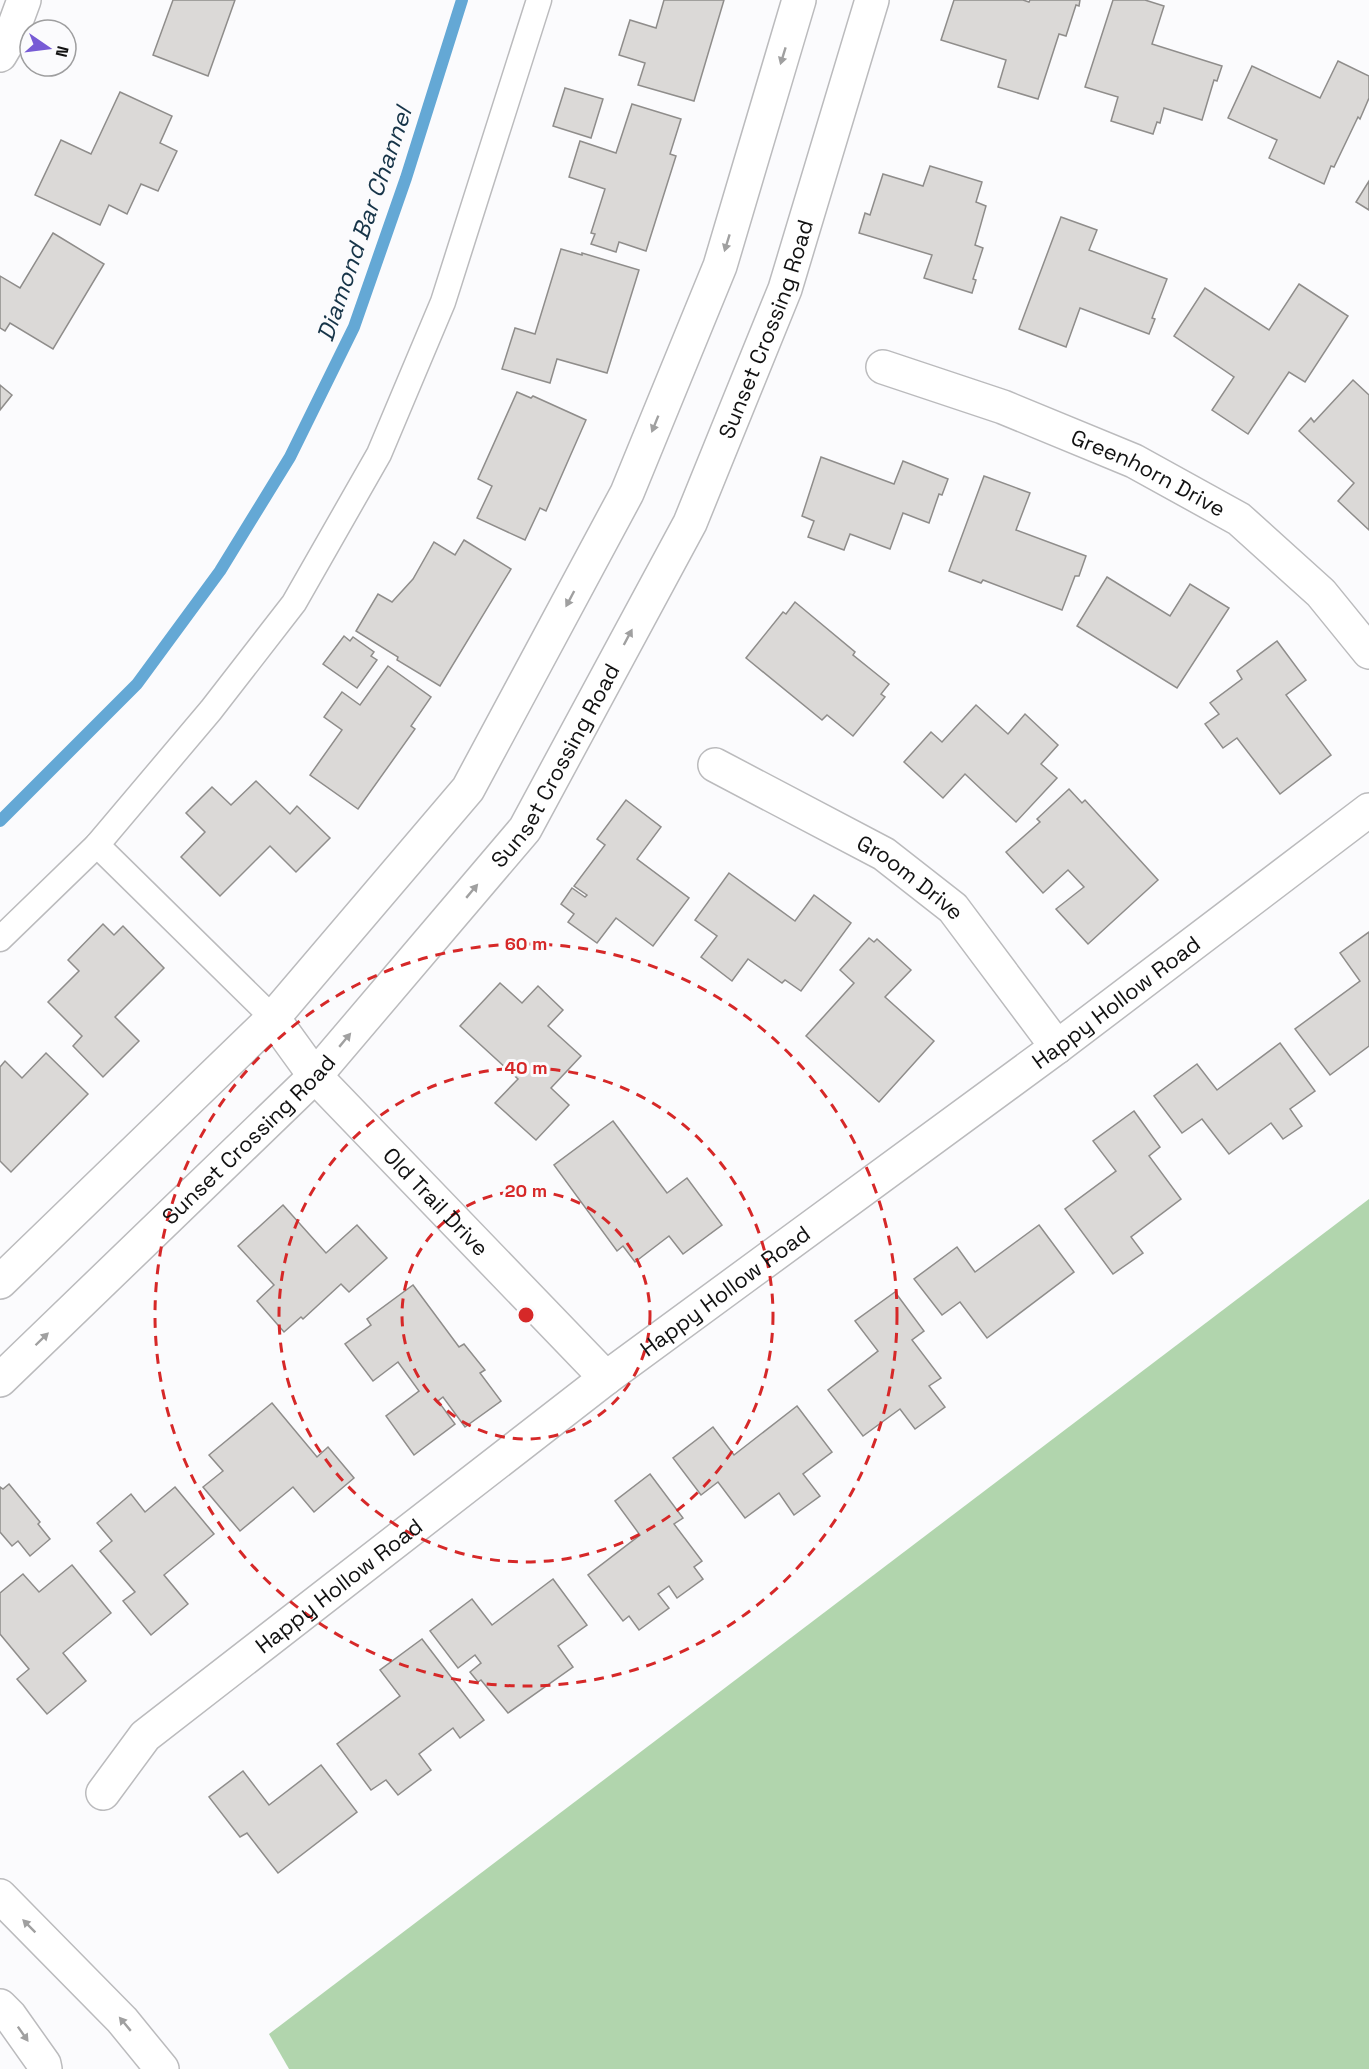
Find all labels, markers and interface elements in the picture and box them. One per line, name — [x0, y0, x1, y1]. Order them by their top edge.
north arrow — [18, 18, 78, 78]
text: N — [51, 44, 74, 59]
one-way arrow — [777, 47, 787, 65]
water label: Diamond Bar Channel — [309, 100, 420, 345]
street label: Sunset Crossing Road — [712, 216, 819, 443]
one-way arrow — [722, 234, 731, 252]
one-way arrow — [650, 415, 659, 433]
street label: Greenhorn Drive — [1067, 423, 1230, 523]
one-way arrow — [565, 591, 575, 608]
one-way arrow — [623, 629, 633, 646]
street label: Sunset Crossing Road — [485, 659, 626, 873]
street label: Groom Drive — [852, 828, 971, 925]
one-way arrow — [465, 883, 478, 899]
street label: Happy Hollow Road — [1026, 929, 1206, 1075]
text: 60 m — [505, 932, 547, 955]
one-way arrow — [339, 1032, 352, 1048]
street label: Sunset Crossing Road — [156, 1048, 341, 1230]
text: 40 m — [504, 1056, 548, 1079]
street label: Old Trail Drive — [377, 1141, 495, 1262]
text: 20 m — [505, 1179, 547, 1202]
street label: Happy Hollow Road — [634, 1219, 815, 1362]
centre of rings — [516, 1305, 536, 1325]
one-way arrow — [35, 1332, 50, 1346]
street label: Happy Hollow Road — [249, 1512, 428, 1659]
one-way arrow — [22, 1918, 36, 1933]
one-way arrow — [118, 2016, 131, 2032]
one-way arrow — [17, 2026, 29, 2042]

